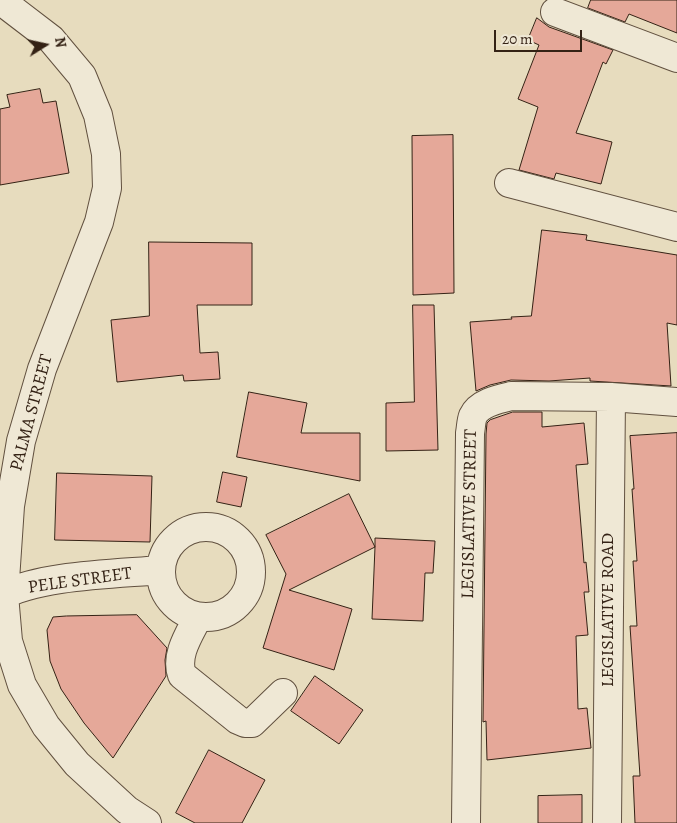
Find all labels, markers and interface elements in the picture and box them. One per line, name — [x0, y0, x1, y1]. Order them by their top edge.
north arrow — [20, 20, 70, 70]
scale bar — [497, 20, 584, 52]
text: 20 m — [502, 29, 533, 49]
text: N — [50, 36, 71, 49]
street label: PALMA STREET — [6, 352, 58, 474]
street label: LEGISLATIVE STREET — [458, 429, 482, 599]
street label: LEGISLATIVE ROAD — [598, 533, 620, 687]
street label: PELE STREET — [27, 563, 133, 599]

